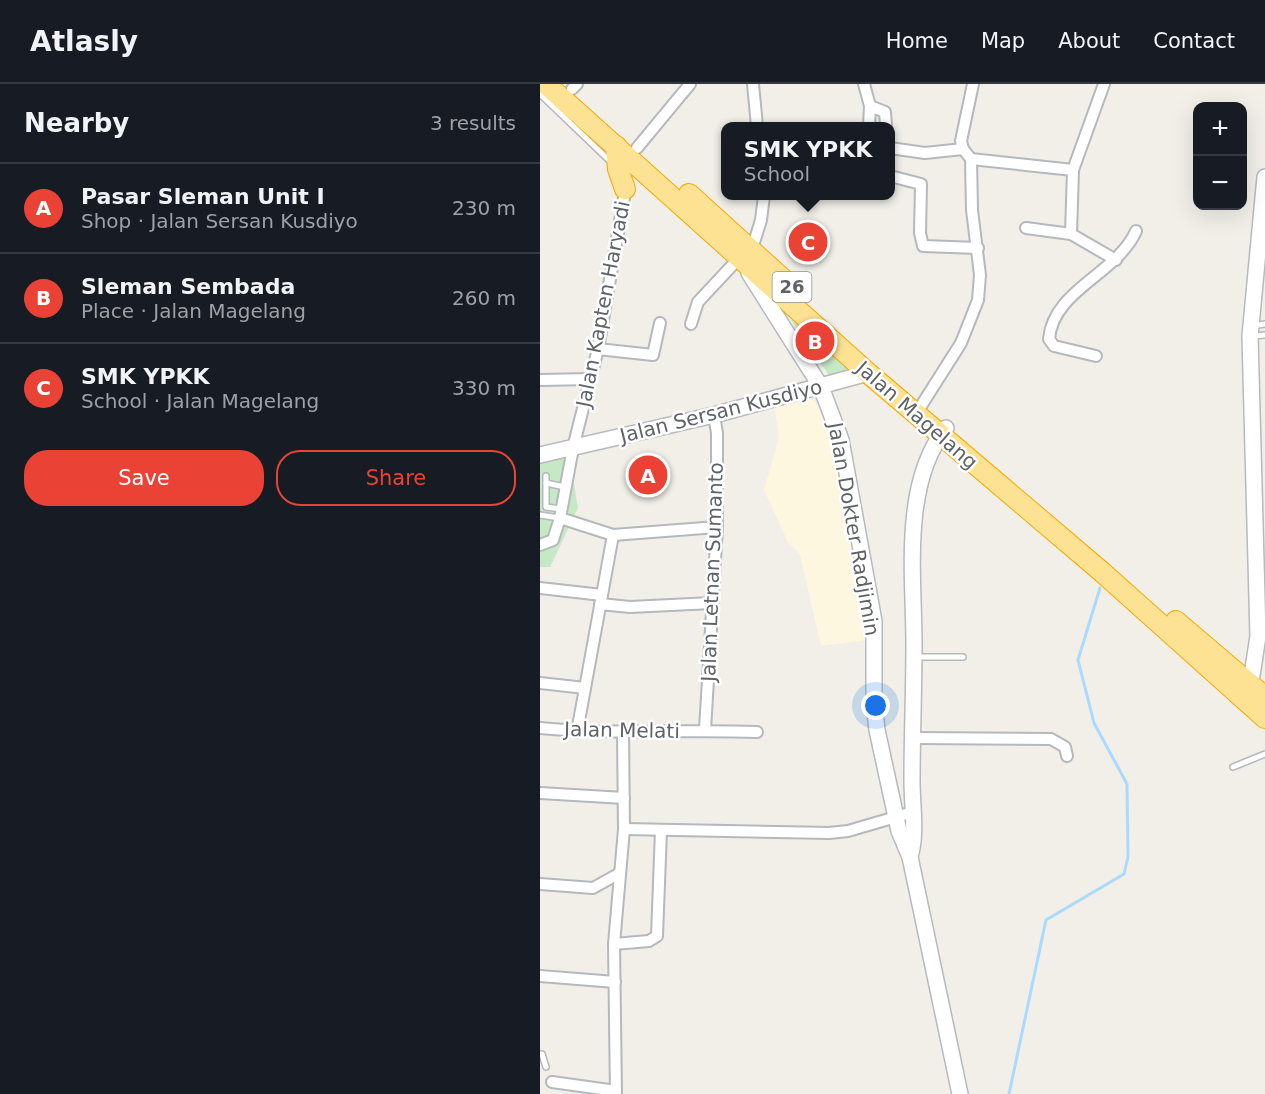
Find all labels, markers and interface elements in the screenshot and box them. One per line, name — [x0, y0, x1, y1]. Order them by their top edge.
text: Atlasly — [30, 25, 138, 58]
text: Home — [886, 29, 948, 53]
text: Map — [981, 29, 1025, 53]
text: About — [1058, 29, 1120, 53]
text: Contact — [1153, 29, 1235, 53]
map controls — [1193, 102, 1247, 210]
button: + — [1193, 102, 1247, 156]
text: Nearby — [24, 108, 129, 138]
text: 3 results — [430, 111, 516, 135]
popup — [721, 122, 895, 200]
text: SMK YPKK — [744, 137, 872, 162]
button: − — [1193, 156, 1247, 210]
text: School — [744, 162, 810, 186]
text: Pasar Sleman Unit I — [81, 184, 325, 209]
text: A — [36, 196, 51, 220]
text: 230 m — [452, 196, 516, 220]
street label: Jalan Kapten Haryadi — [571, 199, 635, 411]
text: Shop · Jalan Sersan Kusdiyo — [81, 209, 358, 233]
pin: C — [788, 220, 828, 264]
road number: 26 — [772, 272, 812, 302]
text: Sleman Sembada — [81, 274, 295, 299]
text: B — [36, 286, 51, 310]
text: 260 m — [452, 286, 516, 310]
text: Place · Jalan Magelang — [81, 299, 306, 323]
pin: B — [796, 318, 834, 364]
street label: Jalan Magelang — [850, 355, 982, 474]
text: SMK YPKK — [81, 364, 210, 389]
street label: Jalan Sersan Kusdiyo — [615, 374, 825, 448]
text: C — [36, 376, 51, 400]
text: 330 m — [452, 376, 516, 400]
text: School · Jalan Magelang — [81, 389, 319, 413]
street label: Jalan Dokter Radjimin — [823, 418, 885, 638]
button: Save — [24, 450, 264, 506]
button: Share — [276, 450, 516, 506]
pin: A — [628, 452, 668, 498]
street label: Jalan Letnan Sumanto — [696, 462, 728, 684]
your location — [861, 691, 890, 720]
street label: Jalan Melati — [562, 717, 680, 743]

